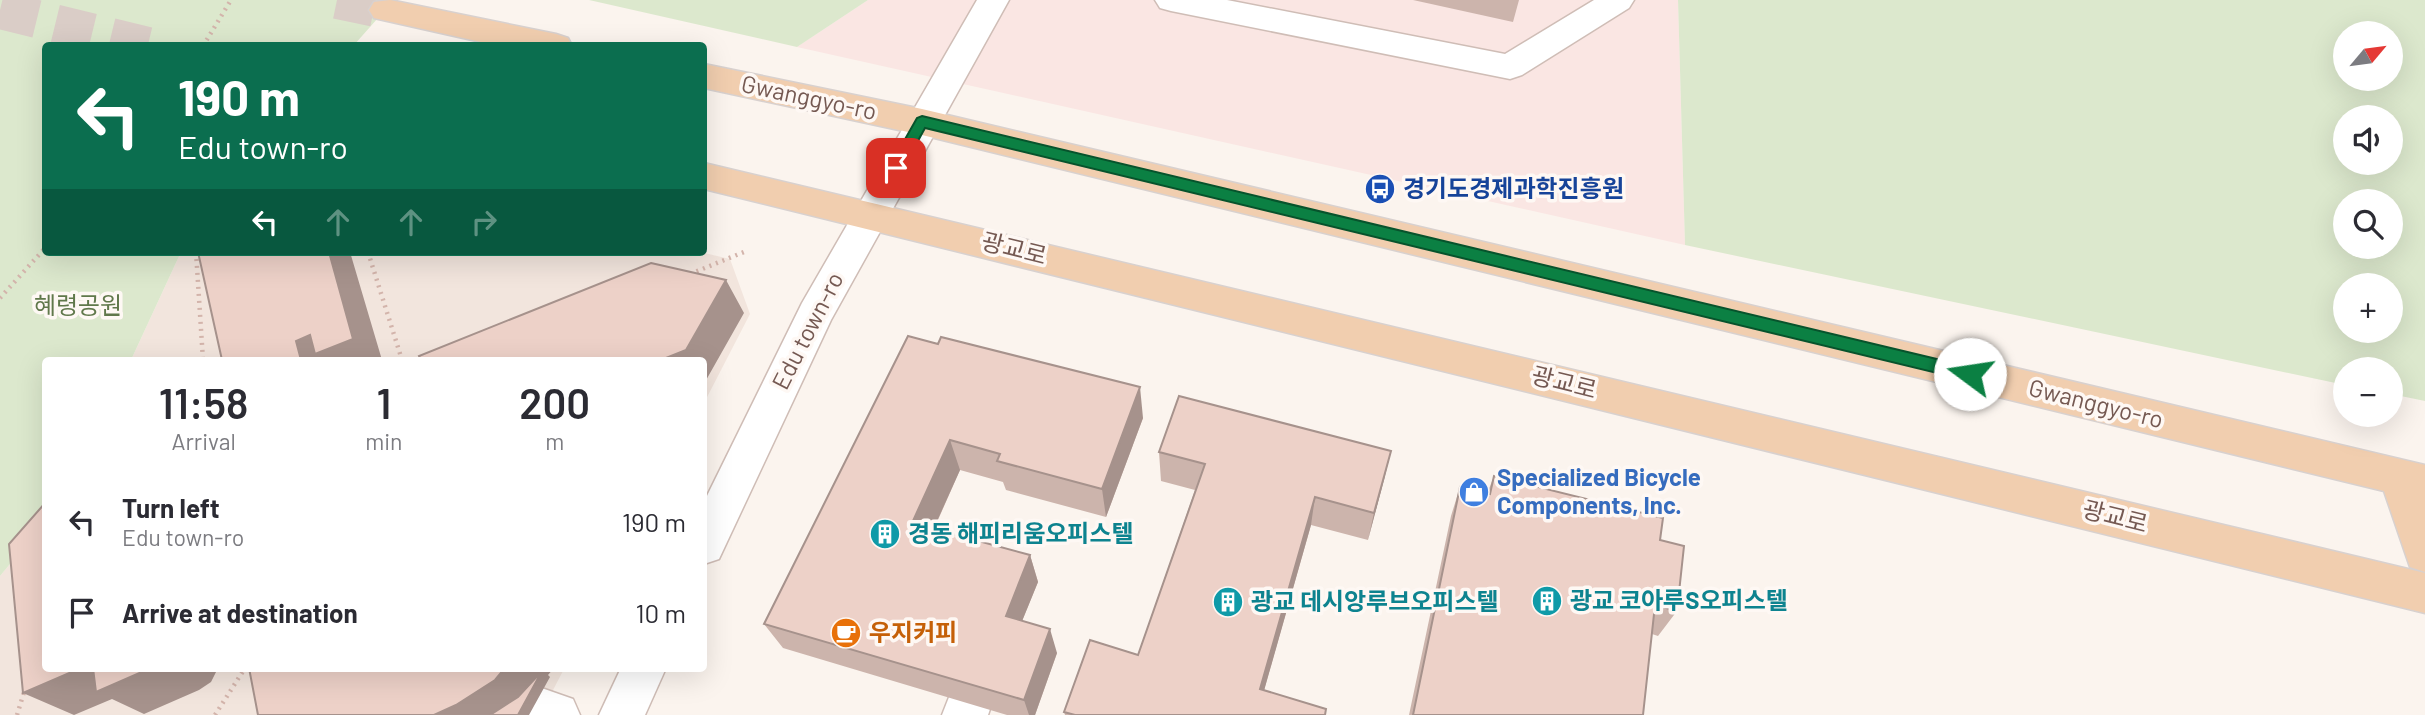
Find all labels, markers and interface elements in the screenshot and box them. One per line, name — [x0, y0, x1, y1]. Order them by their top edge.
north arrow — [2333, 21, 2403, 91]
map controls — [2333, 21, 2403, 427]
text: 190 m — [178, 67, 300, 126]
street label: Gwanggyo-ro — [739, 68, 880, 125]
icon: left — [63, 70, 154, 161]
button: sound — [2333, 105, 2403, 175]
text: Edu town-ro — [178, 127, 348, 165]
pin — [866, 138, 926, 198]
icon: arrive — [877, 149, 915, 187]
bus stop icon: 경기도경제과학진흥원 — [1363, 172, 1397, 206]
place label: 경기도경제과학진흥원 — [1403, 173, 1624, 202]
button: search — [2333, 189, 2403, 259]
icon: left — [246, 203, 284, 241]
icon: ahead — [319, 203, 357, 241]
icon: ahead — [392, 203, 430, 241]
icon: right — [465, 203, 503, 241]
street label: 광교로 — [979, 225, 1050, 270]
street label: Edu town-ro — [765, 267, 849, 394]
button: + — [2333, 273, 2403, 343]
park label: 혜령공원 — [34, 290, 122, 319]
position arrow — [1933, 337, 2007, 411]
button: − — [2333, 357, 2403, 427]
street label: 광교로 — [1529, 359, 1600, 404]
street label: Gwanggyo-ro — [2026, 372, 2167, 433]
text: 11:58 — [159, 377, 248, 427]
text: 1 — [376, 377, 391, 427]
text: 200 — [519, 377, 590, 427]
text: Arrival — [171, 427, 236, 455]
text: min — [365, 427, 402, 455]
text: m — [545, 427, 564, 455]
place label: Specialized Bicycle Components, Inc. — [1497, 462, 1701, 519]
shop icon: Specialized Bicycle Components, Inc. — [1457, 475, 1491, 509]
text: Turn left — [122, 492, 220, 523]
street label: 광교로 — [2080, 493, 2151, 538]
icon: left — [63, 503, 101, 541]
text: 190 m — [622, 506, 686, 537]
building icon: 경동 해피리움오피스텔 — [868, 517, 902, 551]
place label: 경동 해피리움오피스텔 — [908, 518, 1134, 547]
text: Edu town-ro — [122, 523, 244, 551]
building icon: 광교 코아루S오피스텔 — [1530, 584, 1564, 618]
building icon: 광교 데시앙루브오피스텔 — [1211, 585, 1245, 619]
place label: 광교 코아루S오피스텔 — [1570, 585, 1788, 614]
place label: 광교 데시앙루브오피스텔 — [1251, 586, 1499, 615]
icon: arrive — [63, 594, 101, 632]
text: Arrive at destination — [122, 597, 358, 628]
text: 10 m — [636, 597, 686, 628]
cafe icon: 우지커피 — [829, 616, 863, 650]
place label: 우지커피 — [869, 617, 957, 646]

